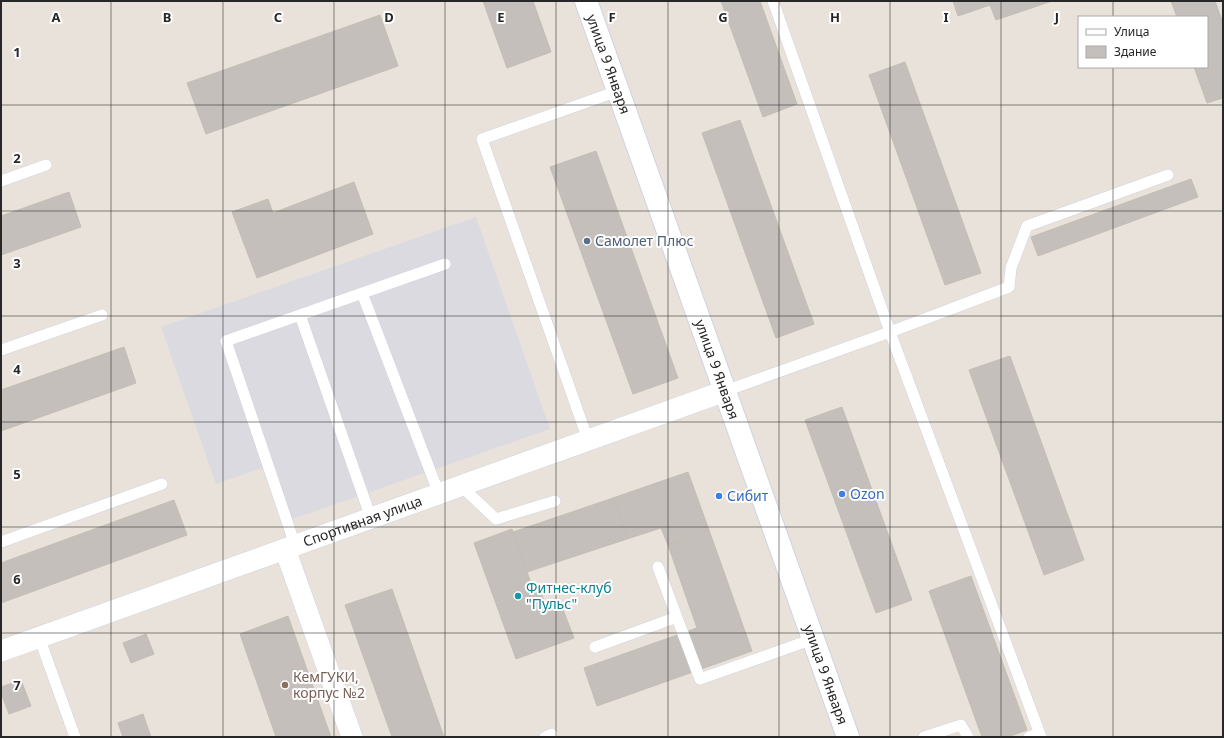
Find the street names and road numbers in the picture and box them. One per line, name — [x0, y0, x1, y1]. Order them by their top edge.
street label: улица 9 Января — [582, 11, 635, 116]
street label: улица 9 Января — [691, 317, 744, 422]
street label: Спортивная улица — [300, 491, 424, 551]
street label: улица 9 Января — [800, 622, 853, 727]

